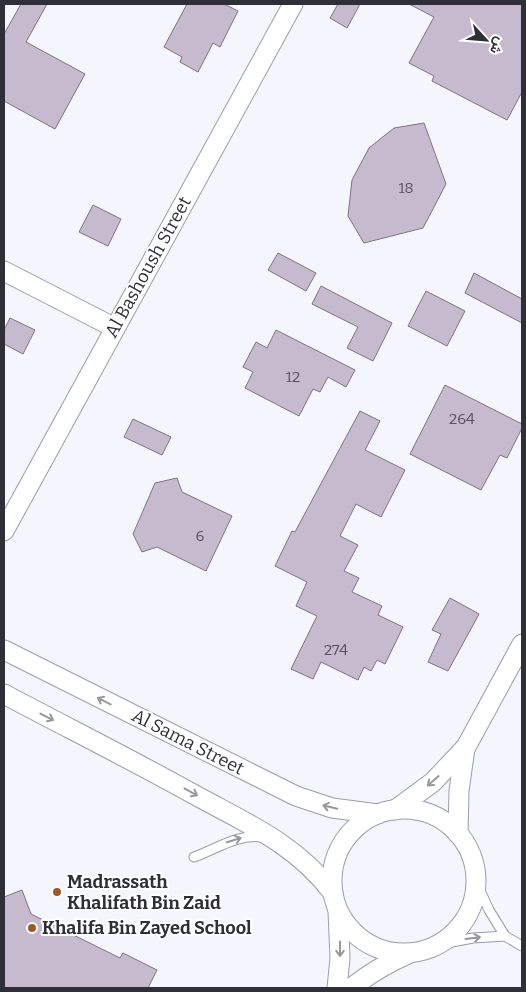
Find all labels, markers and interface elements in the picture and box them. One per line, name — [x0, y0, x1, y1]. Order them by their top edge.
north arrow — [461, 15, 511, 65]
text: ش — [486, 34, 509, 57]
house number: 18 — [398, 179, 414, 197]
street label: Al Bashoush Street — [100, 192, 196, 341]
house number: 12 — [286, 368, 300, 386]
house number: 264 — [449, 410, 475, 428]
house number: 6 — [196, 527, 205, 545]
house number: 274 — [324, 641, 348, 659]
one-way arrow — [97, 695, 112, 705]
street label: Al Sama Street — [128, 704, 248, 780]
one-way arrow — [39, 713, 54, 722]
one-way arrow — [427, 775, 440, 786]
one-way arrow — [183, 788, 198, 798]
one-way arrow — [322, 802, 338, 811]
one-way arrow — [226, 835, 241, 844]
place label: Madrassath Khalifath Bin Zaid — [67, 871, 221, 914]
marker: Madrassath Khalifath Bin Zaid — [51, 886, 63, 898]
place label: Khalifa Bin Zayed School — [42, 917, 252, 939]
marker: Khalifa Bin Zayed School — [26, 922, 38, 934]
one-way arrow — [465, 933, 481, 943]
one-way arrow — [335, 940, 345, 957]

